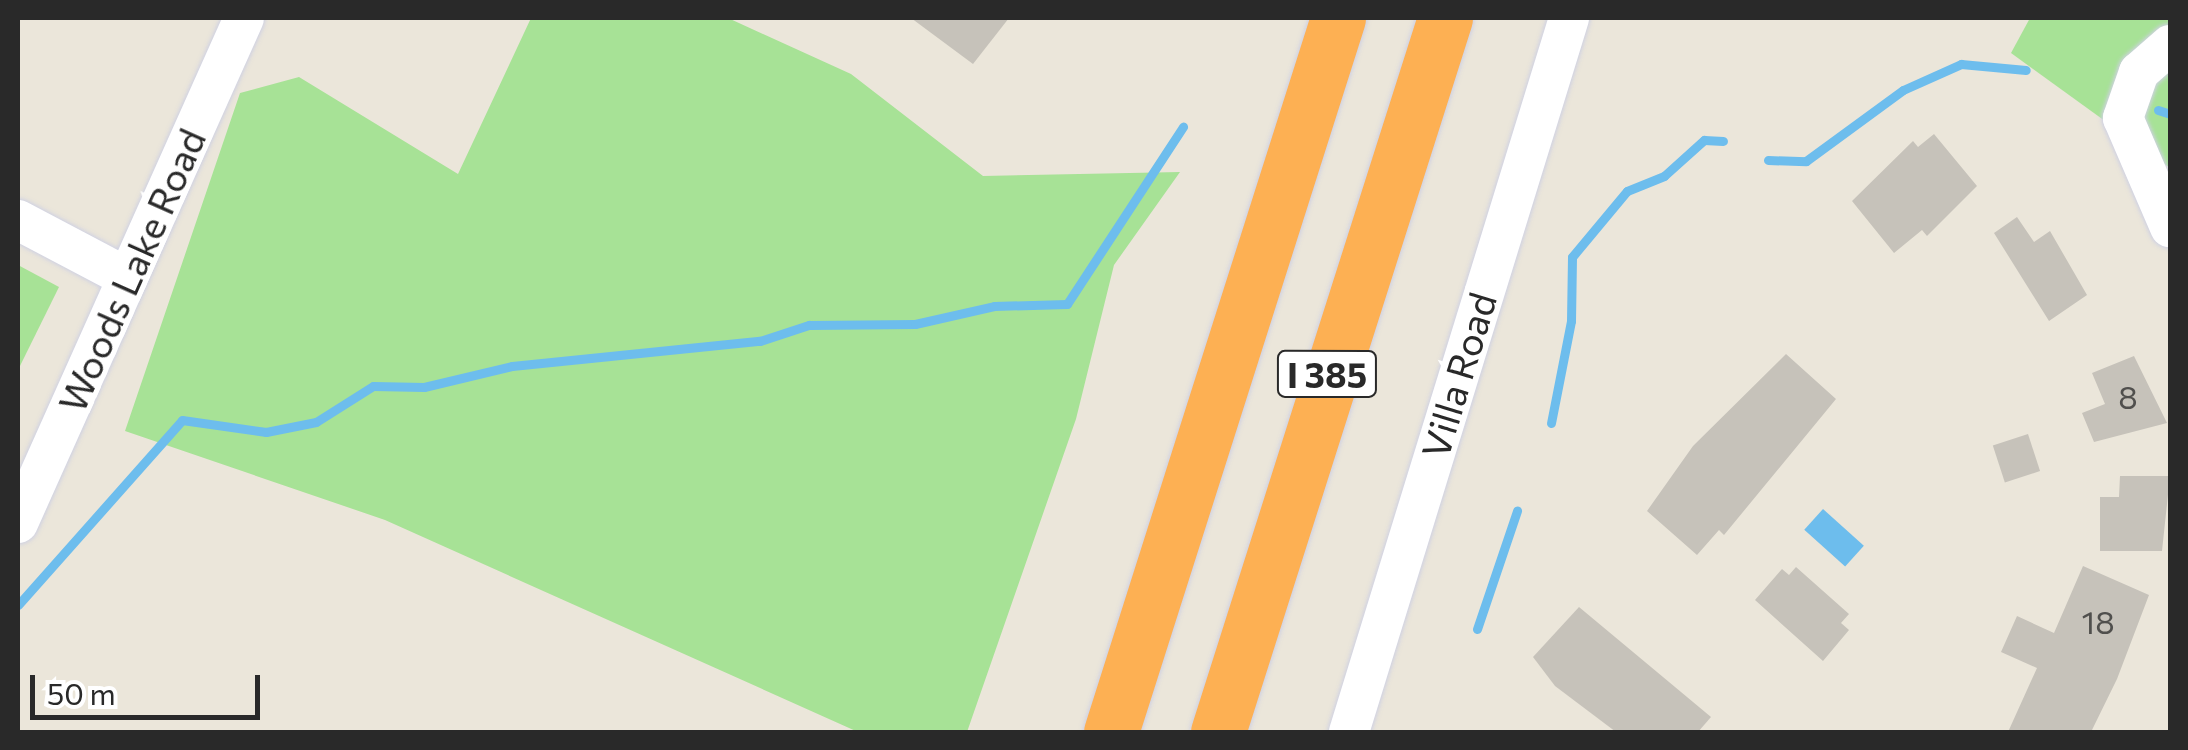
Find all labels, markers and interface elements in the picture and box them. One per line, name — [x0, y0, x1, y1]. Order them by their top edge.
street label: Woods Lake Road — [48, 121, 214, 419]
street label: Villa Road — [1411, 287, 1505, 463]
road number: I 385 — [1274, 344, 1380, 404]
house number: 8 — [2118, 377, 2138, 415]
house number: 18 — [2081, 602, 2115, 640]
scale bar — [35, 655, 265, 717]
text: 50 m — [47, 674, 116, 711]

